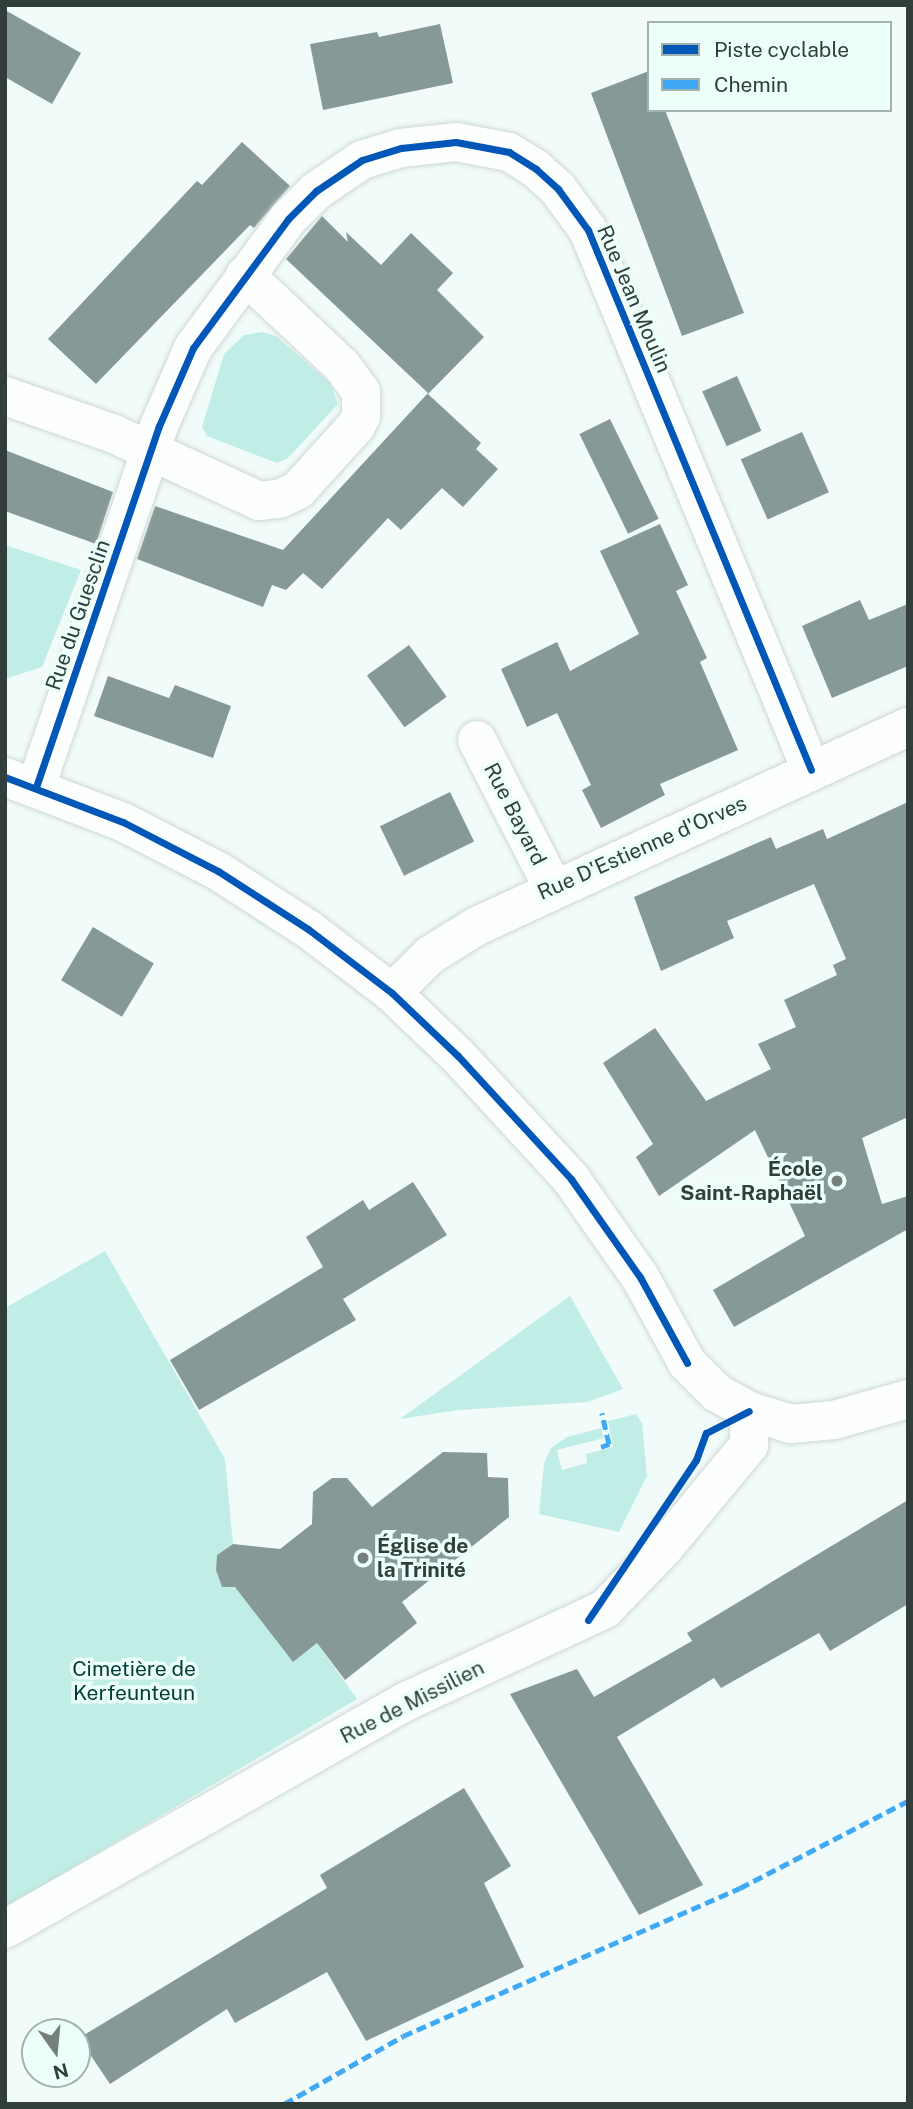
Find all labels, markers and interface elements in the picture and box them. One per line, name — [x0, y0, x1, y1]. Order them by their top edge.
legend — [647, 21, 892, 112]
text: Piste cyclable — [714, 37, 849, 62]
text: Chemin — [714, 72, 788, 97]
street label: Rue Jean Moulin — [591, 221, 677, 377]
street label: Rue du Guesclin — [40, 536, 116, 694]
street label: Rue Bayard — [478, 759, 552, 869]
street label: Rue D'Estienne d'Orves — [533, 790, 751, 906]
place label: École Saint-Raphaël — [680, 1156, 823, 1206]
marker: École Saint-Raphaël — [829, 1173, 845, 1189]
place label: Église de la Trinité — [377, 1533, 468, 1583]
marker: Église de la Trinité — [355, 1550, 371, 1566]
street label: Rue de Missilien — [336, 1655, 488, 1749]
park label: Cimetière de Kerfeunteun — [72, 1656, 196, 1706]
north arrow — [21, 2018, 91, 2088]
text: N — [51, 2059, 71, 2084]

